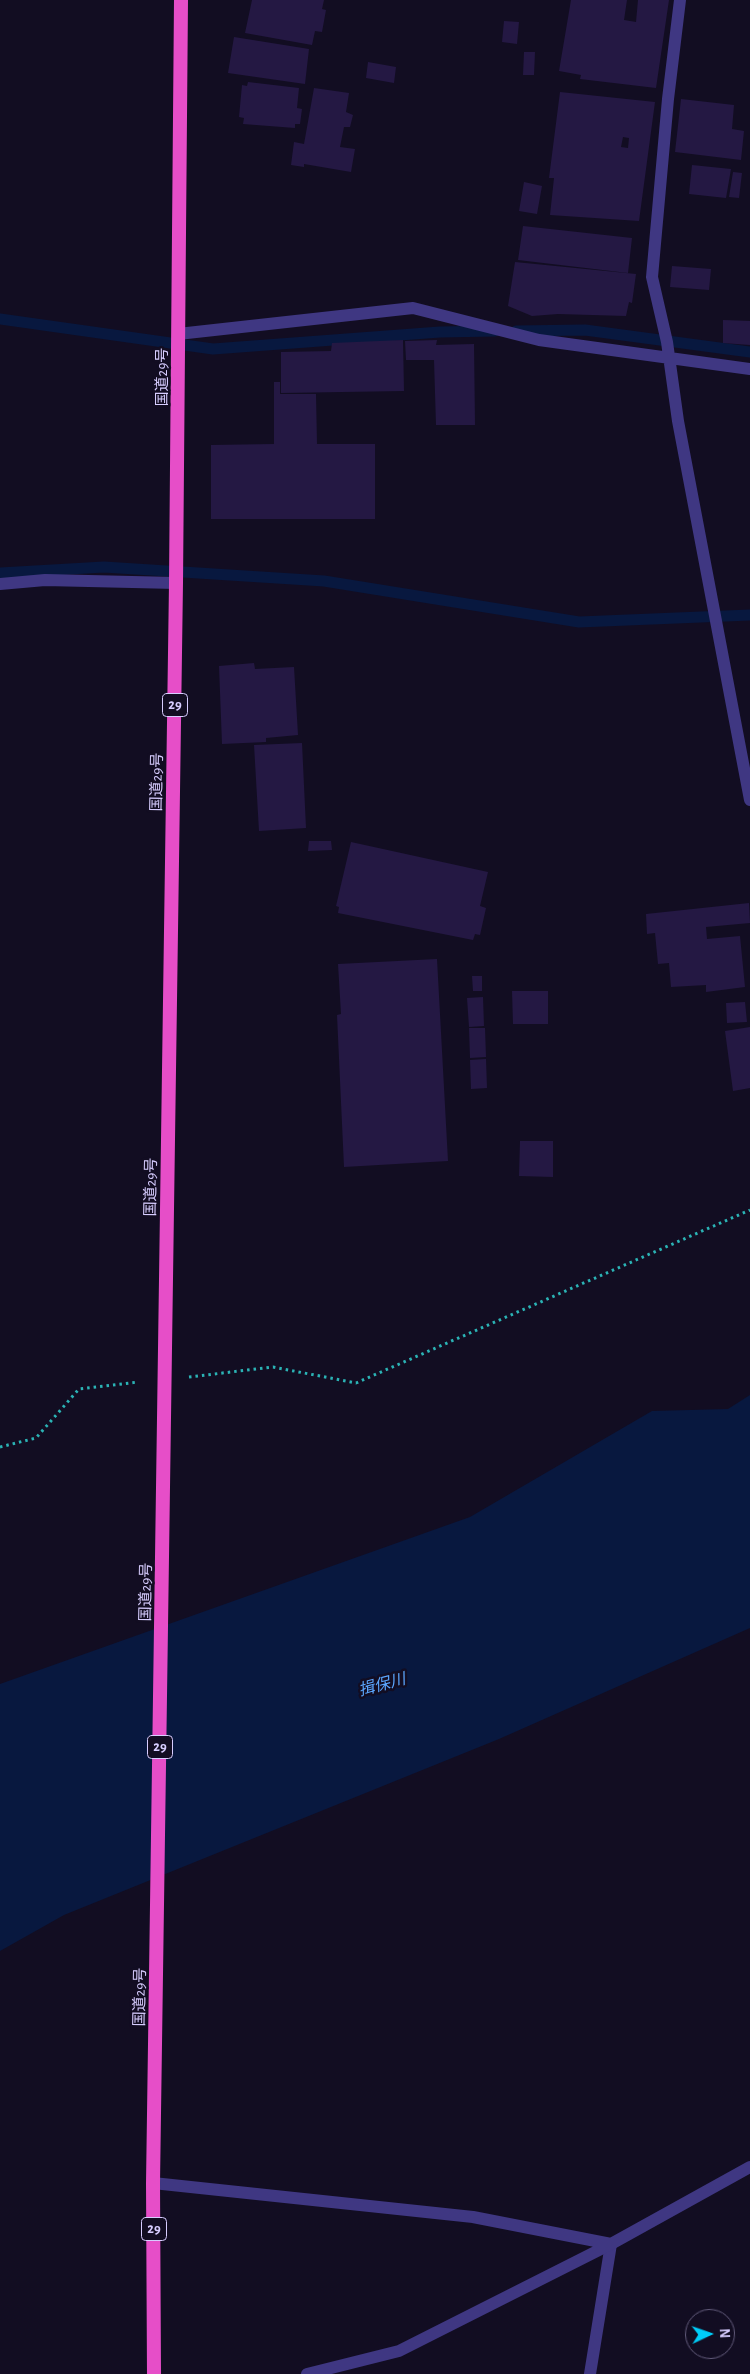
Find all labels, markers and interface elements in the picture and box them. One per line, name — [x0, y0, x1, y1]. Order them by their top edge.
street label: 国道29号 — [153, 348, 171, 406]
road number: 29 — [162, 694, 188, 716]
street label: 国道29号 — [147, 752, 167, 812]
street label: 国道29号 — [141, 1157, 161, 1217]
street label: 国道29号 — [136, 1562, 156, 1622]
water label: 揖保川 — [356, 1670, 408, 1700]
road number: 29 — [148, 1735, 172, 1758]
street label: 国道29号 — [130, 1967, 150, 2027]
road number: 29 — [142, 2218, 166, 2240]
north arrow — [685, 2309, 735, 2359]
text: N — [717, 2328, 731, 2338]

